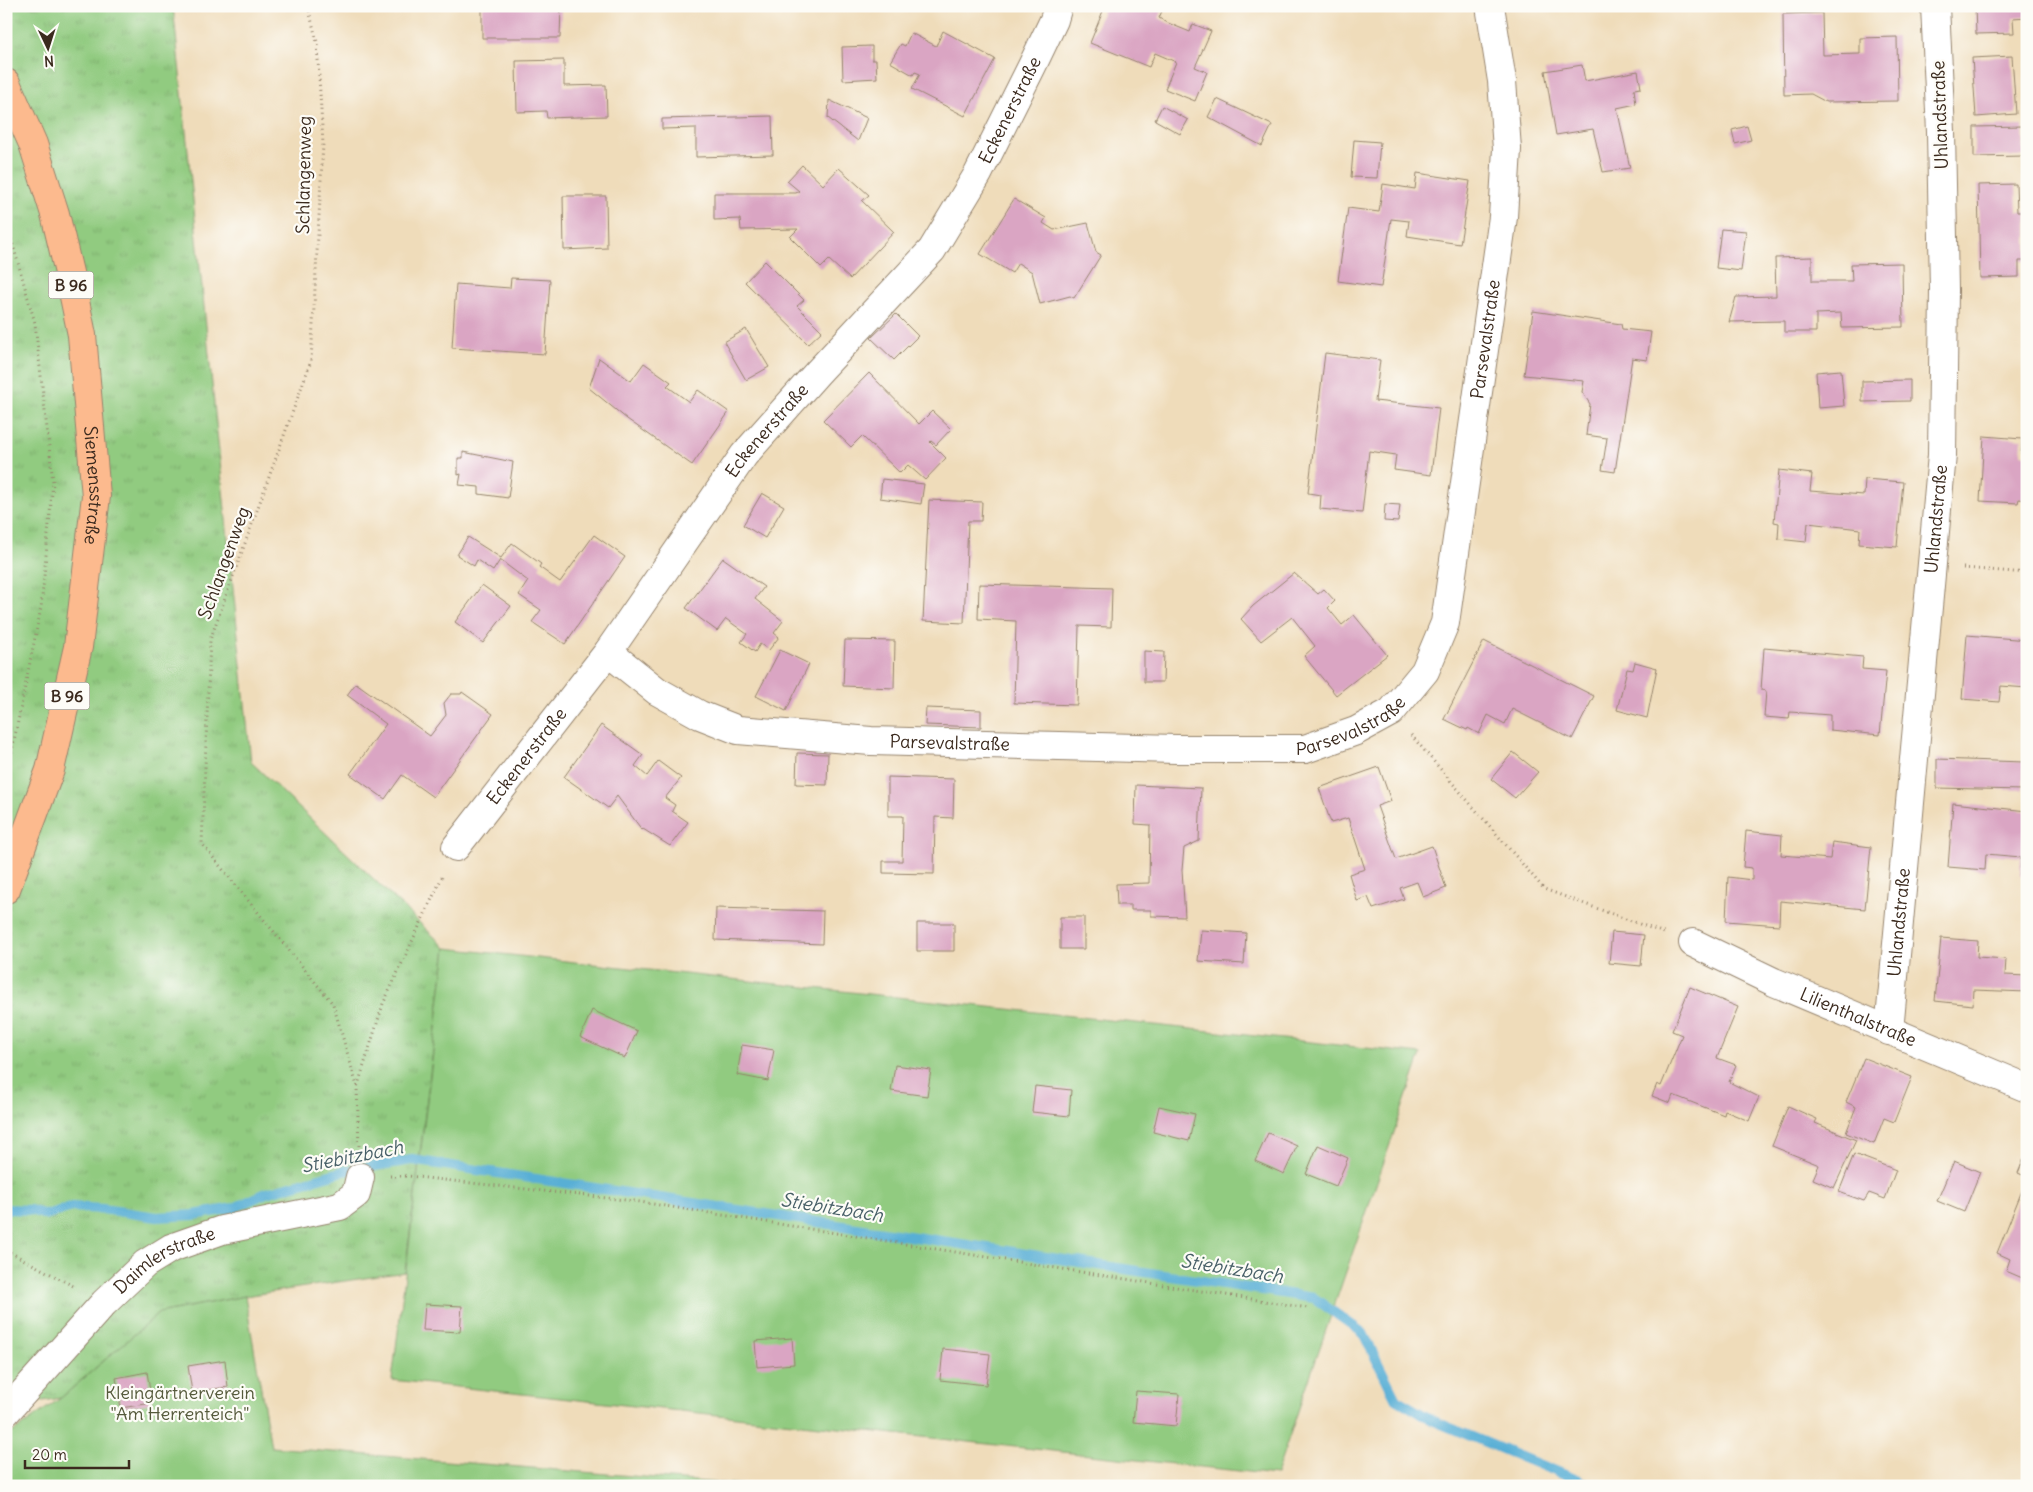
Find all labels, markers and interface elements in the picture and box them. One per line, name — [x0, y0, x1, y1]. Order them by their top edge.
north arrow — [22, 22, 72, 72]
text: N — [43, 52, 54, 70]
street label: Eckenerstraße — [973, 53, 1046, 167]
street label: Uhlandstraße — [1926, 60, 1953, 170]
street label: Schlangenweg — [291, 116, 316, 234]
road number: B 96 — [48, 272, 94, 298]
street label: Parsevalstraße — [1465, 278, 1505, 400]
street label: Eckenerstraße — [720, 378, 813, 482]
street label: Siemensstraße — [79, 425, 108, 546]
street label: Uhlandstraße — [1919, 464, 1952, 575]
street label: Schlangenweg — [193, 503, 255, 622]
road number: B 96 — [44, 682, 90, 709]
street label: Parsevalstraße — [1296, 691, 1410, 760]
street label: Eckenerstraße — [481, 703, 571, 809]
street label: Parsevalstraße — [889, 729, 1010, 756]
street label: Uhlandstraße — [1882, 867, 1915, 978]
street label: Lilienthalstraße — [1797, 982, 1920, 1051]
water label: Stiebitzbach — [299, 1134, 406, 1178]
water label: Stiebitzbach — [779, 1187, 886, 1227]
street label: Daimlerstraße — [109, 1221, 218, 1299]
water label: Stiebitzbach — [1179, 1248, 1286, 1288]
park label: Kleingärtnerverein "Am Herrenteich" — [105, 1381, 255, 1425]
scale bar — [25, 1437, 129, 1469]
text: 20 m — [32, 1445, 67, 1464]

